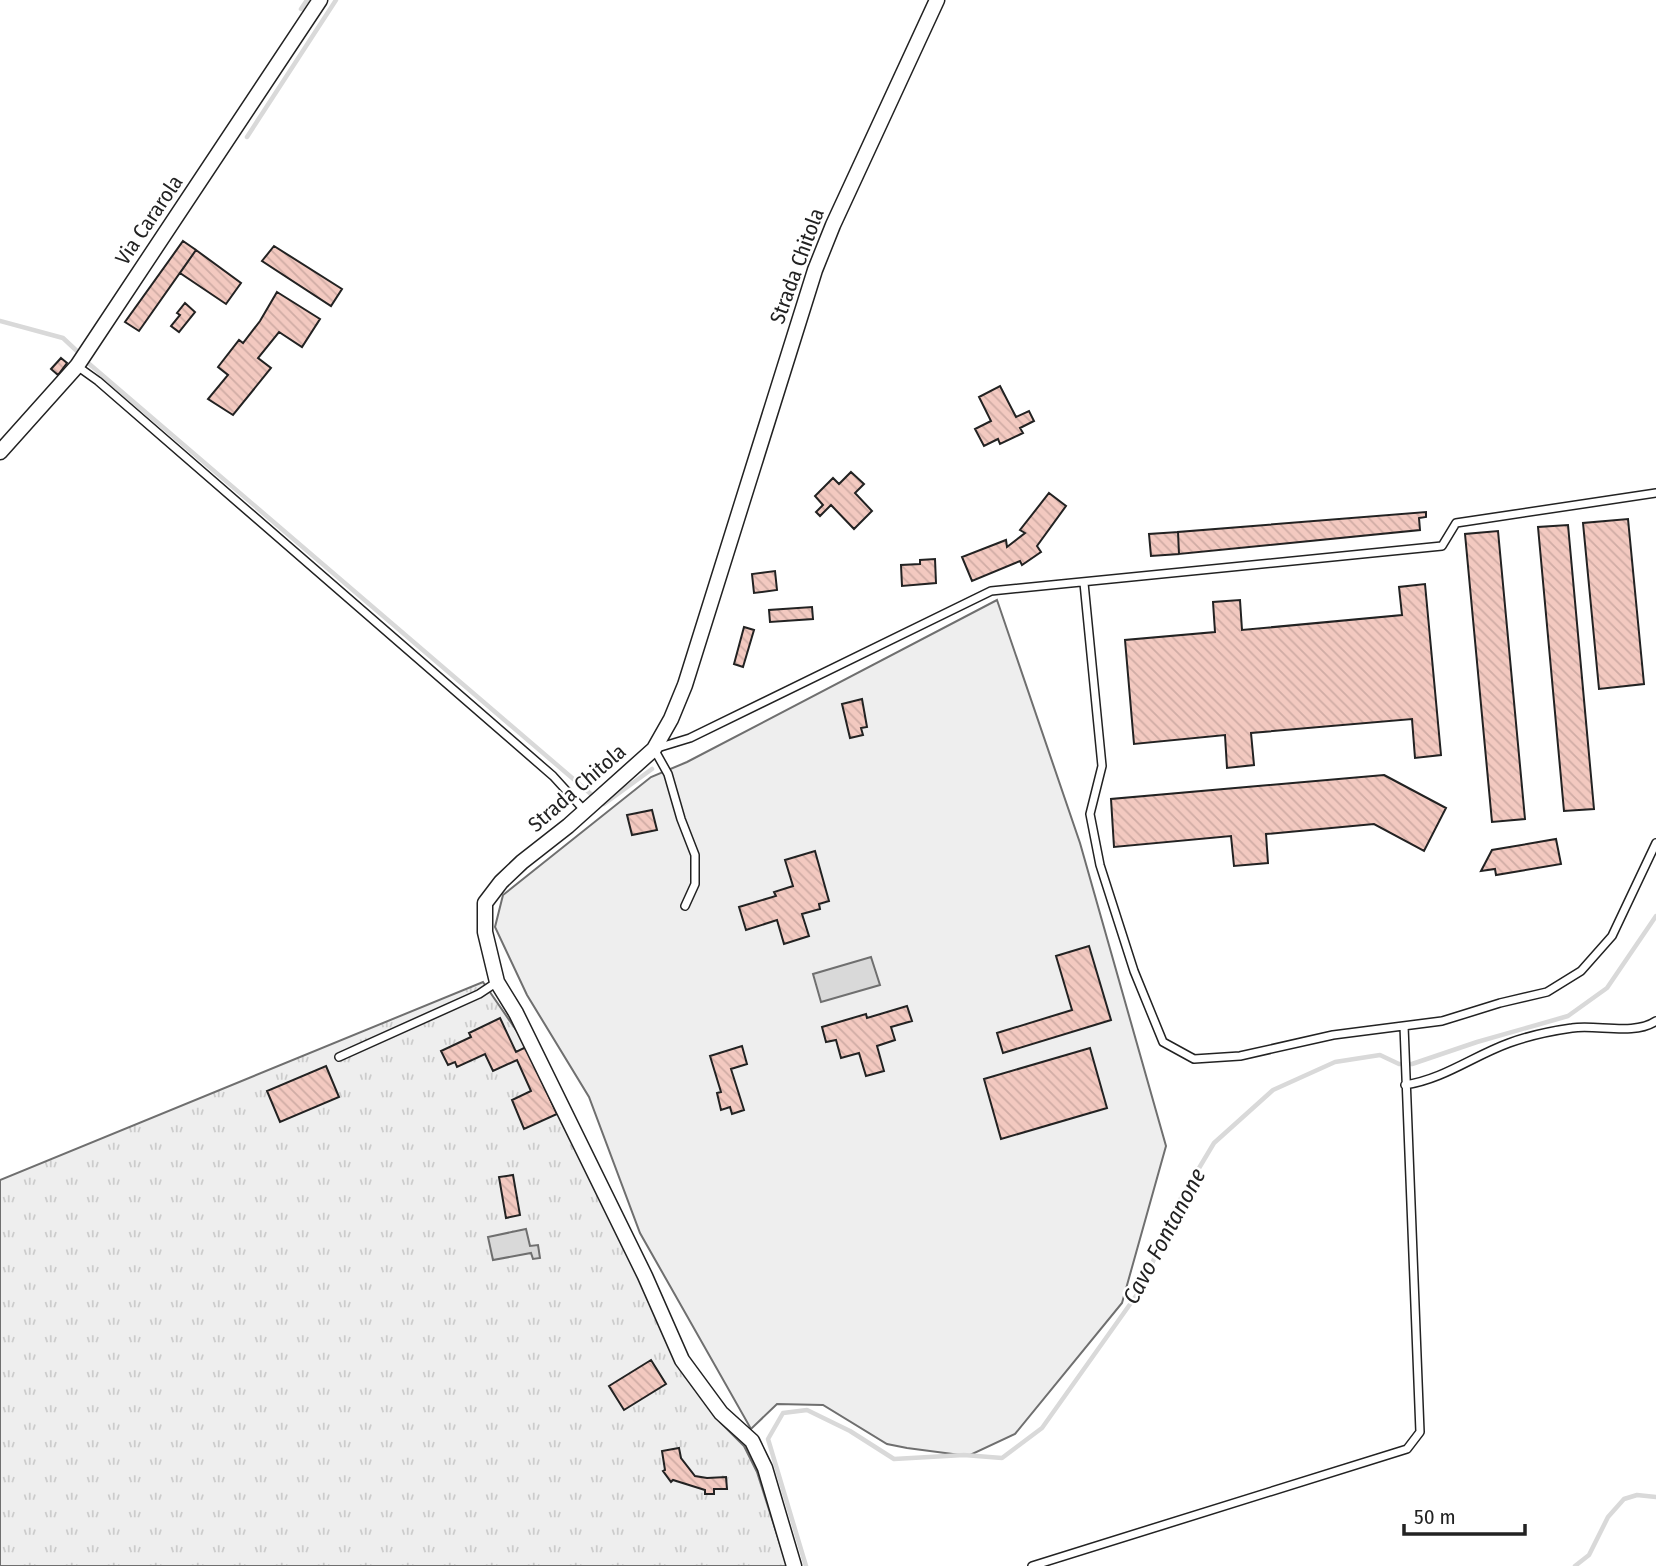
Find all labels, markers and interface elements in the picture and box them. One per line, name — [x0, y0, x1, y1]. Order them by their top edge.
street label: Via Cararola — [110, 170, 188, 270]
street label: Strada Chitola — [764, 205, 830, 327]
street label: Strada Chitola — [523, 739, 631, 837]
water label: Cavo Fontanone — [1117, 1163, 1212, 1309]
scale bar — [1404, 1492, 1525, 1536]
text: 50 m — [1414, 1504, 1456, 1530]

